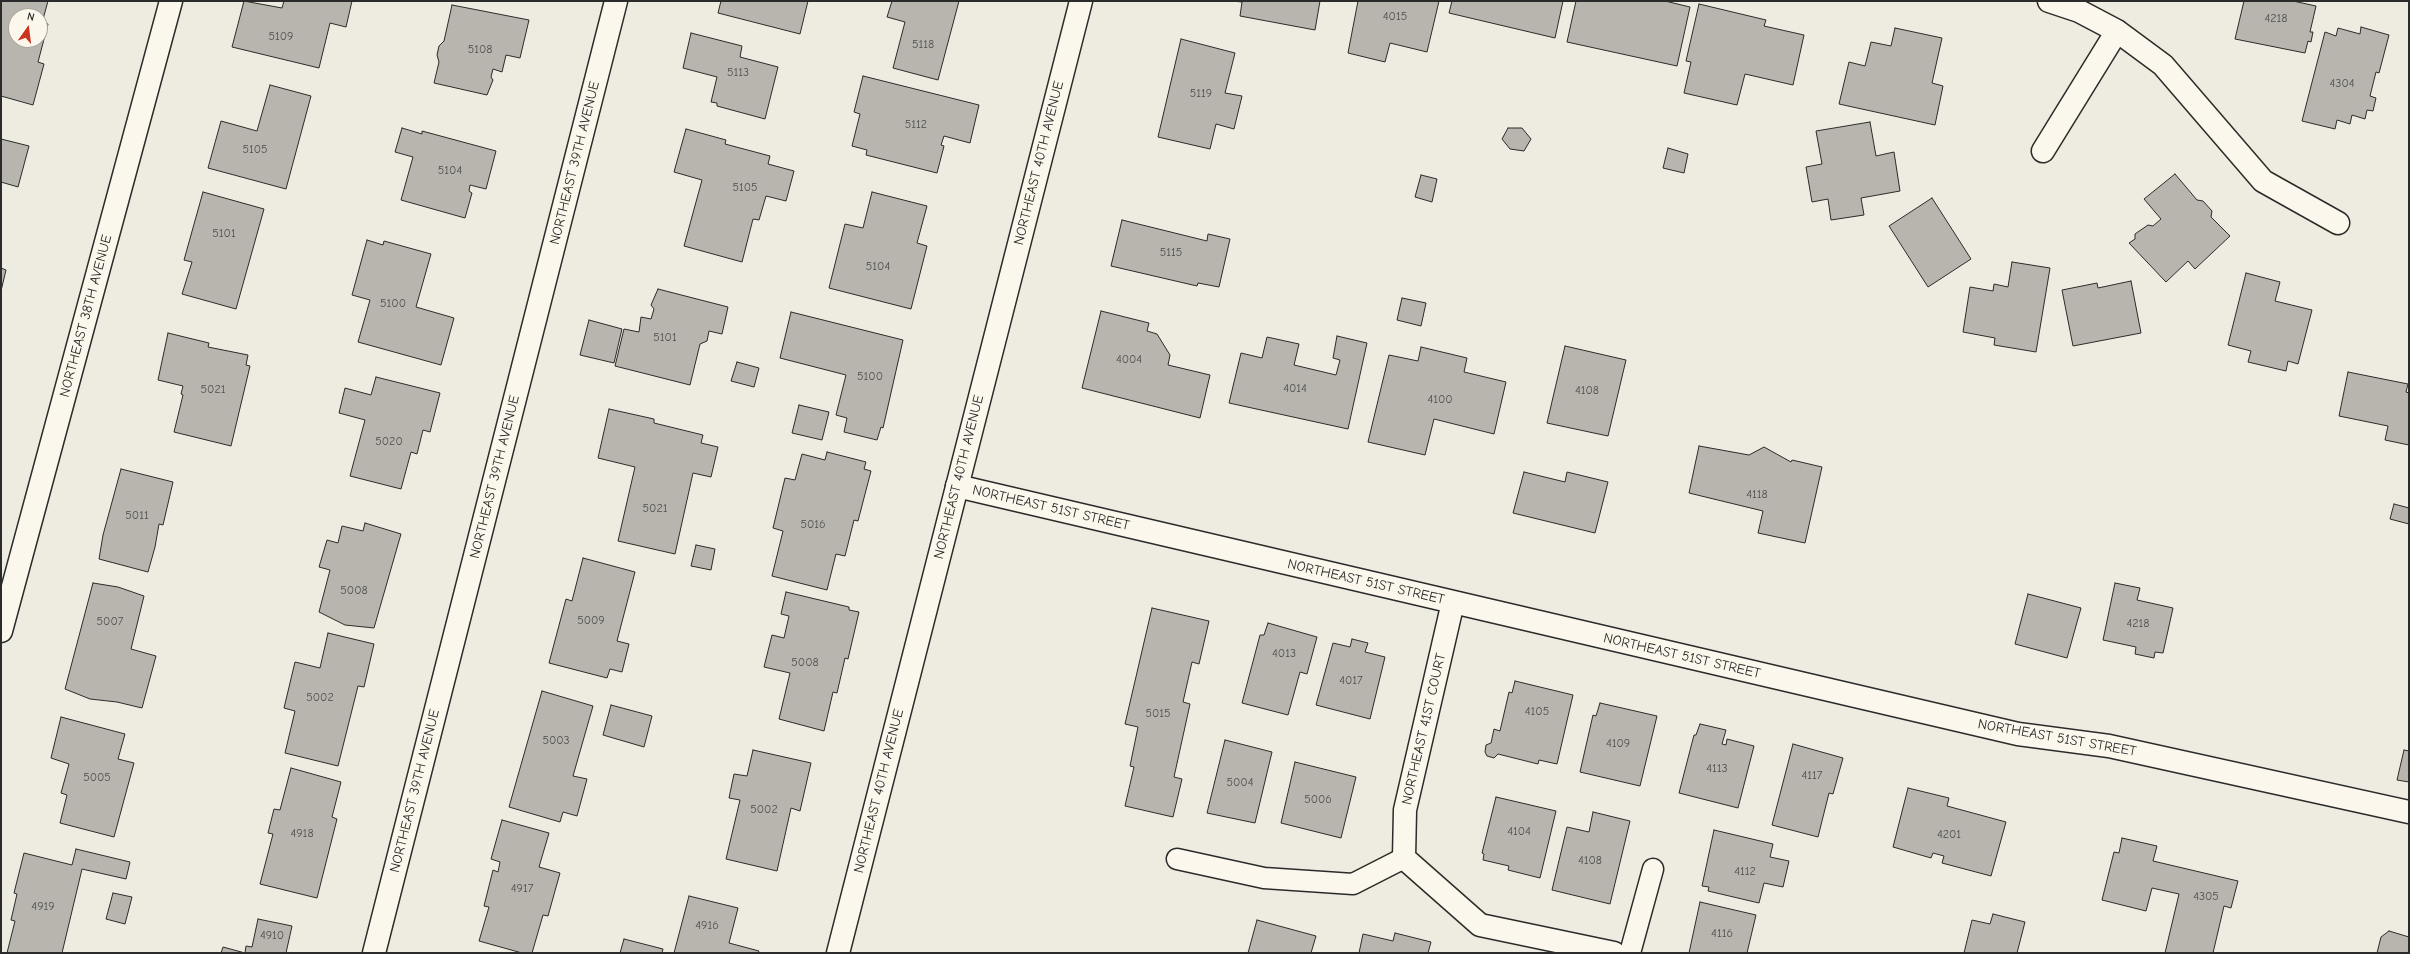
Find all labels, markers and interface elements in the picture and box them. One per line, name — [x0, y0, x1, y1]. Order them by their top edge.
north arrow — [8, 8, 48, 48]
text: N — [26, 10, 36, 24]
house number: 4015 — [1383, 10, 1407, 24]
house number: 4218 — [2264, 12, 2288, 26]
house number: 5109 — [269, 30, 293, 44]
house number: 5118 — [912, 38, 934, 52]
house number: 5108 — [468, 43, 492, 57]
house number: 5113 — [727, 66, 749, 80]
house number: 4304 — [2330, 77, 2354, 91]
street label: NORTHEAST 40TH AVENUE — [1010, 79, 1068, 247]
street label: NORTHEAST 39TH AVENUE — [547, 80, 603, 246]
house number: 5119 — [1190, 87, 1212, 101]
house number: 5112 — [905, 118, 927, 132]
house number: 5105 — [242, 143, 268, 157]
house number: 5104 — [438, 164, 462, 178]
house number: 5105 — [732, 181, 758, 195]
house number: 5101 — [212, 227, 236, 241]
street label: NORTHEAST 38TH AVENUE — [56, 233, 116, 399]
house number: 5115 — [1160, 246, 1182, 260]
house number: 5104 — [866, 260, 890, 274]
house number: 5100 — [380, 297, 406, 311]
house number: 5101 — [653, 331, 677, 345]
house number: 4004 — [1116, 353, 1142, 367]
house number: 5100 — [857, 370, 883, 384]
house number: 4014 — [1283, 382, 1307, 396]
house number: 5021 — [201, 383, 225, 397]
house number: 4108 — [1575, 384, 1599, 398]
street label: NORTHEAST 40TH AVENUE — [930, 393, 988, 561]
house number: 4100 — [1427, 393, 1453, 407]
street label: NORTHEAST 39TH AVENUE — [467, 394, 523, 560]
house number: 5020 — [375, 435, 403, 449]
street label: NORTHEAST 51ST STREET — [971, 482, 1131, 534]
house number: 4118 — [1746, 488, 1768, 502]
house number: 5021 — [643, 502, 667, 516]
house number: 5011 — [125, 509, 149, 523]
house number: 5016 — [800, 518, 826, 532]
street label: NORTHEAST 51ST STREET — [1286, 556, 1446, 608]
house number: 5008 — [340, 584, 368, 598]
house number: 5009 — [577, 614, 605, 628]
house number: 5007 — [97, 615, 123, 629]
house number: 4218 — [2126, 617, 2150, 631]
street label: NORTHEAST 51ST STREET — [1602, 630, 1762, 682]
house number: 4013 — [1272, 647, 1296, 661]
street label: NORTHEAST 41ST COURT — [1398, 651, 1450, 807]
house number: 5008 — [791, 656, 819, 670]
house number: 4017 — [1339, 674, 1363, 688]
house number: 5002 — [306, 691, 334, 705]
house number: 4105 — [1525, 705, 1549, 719]
street label: NORTHEAST 40TH AVENUE — [850, 707, 908, 875]
house number: 5015 — [1145, 707, 1171, 721]
street label: NORTHEAST 39TH AVENUE — [387, 708, 443, 874]
street label: NORTHEAST 51ST STREET — [1976, 716, 2138, 760]
house number: 5003 — [542, 734, 570, 748]
house number: 4109 — [1606, 737, 1630, 751]
house number: 4113 — [1706, 762, 1728, 776]
house number: 4117 — [1802, 769, 1822, 783]
house number: 5005 — [83, 771, 111, 785]
house number: 5004 — [1227, 776, 1253, 790]
house number: 5006 — [1304, 793, 1332, 807]
house number: 5002 — [750, 803, 778, 817]
house number: 4104 — [1507, 825, 1531, 839]
house number: 4918 — [290, 827, 314, 841]
house number: 4201 — [1937, 828, 1961, 842]
house number: 4108 — [1578, 854, 1602, 868]
house number: 4112 — [1734, 865, 1756, 879]
house number: 4917 — [511, 882, 533, 896]
house number: 4305 — [2193, 890, 2219, 904]
house number: 4919 — [31, 900, 55, 914]
house number: 4916 — [695, 919, 719, 933]
house number: 4116 — [1711, 927, 1733, 941]
house number: 4910 — [260, 929, 284, 943]

